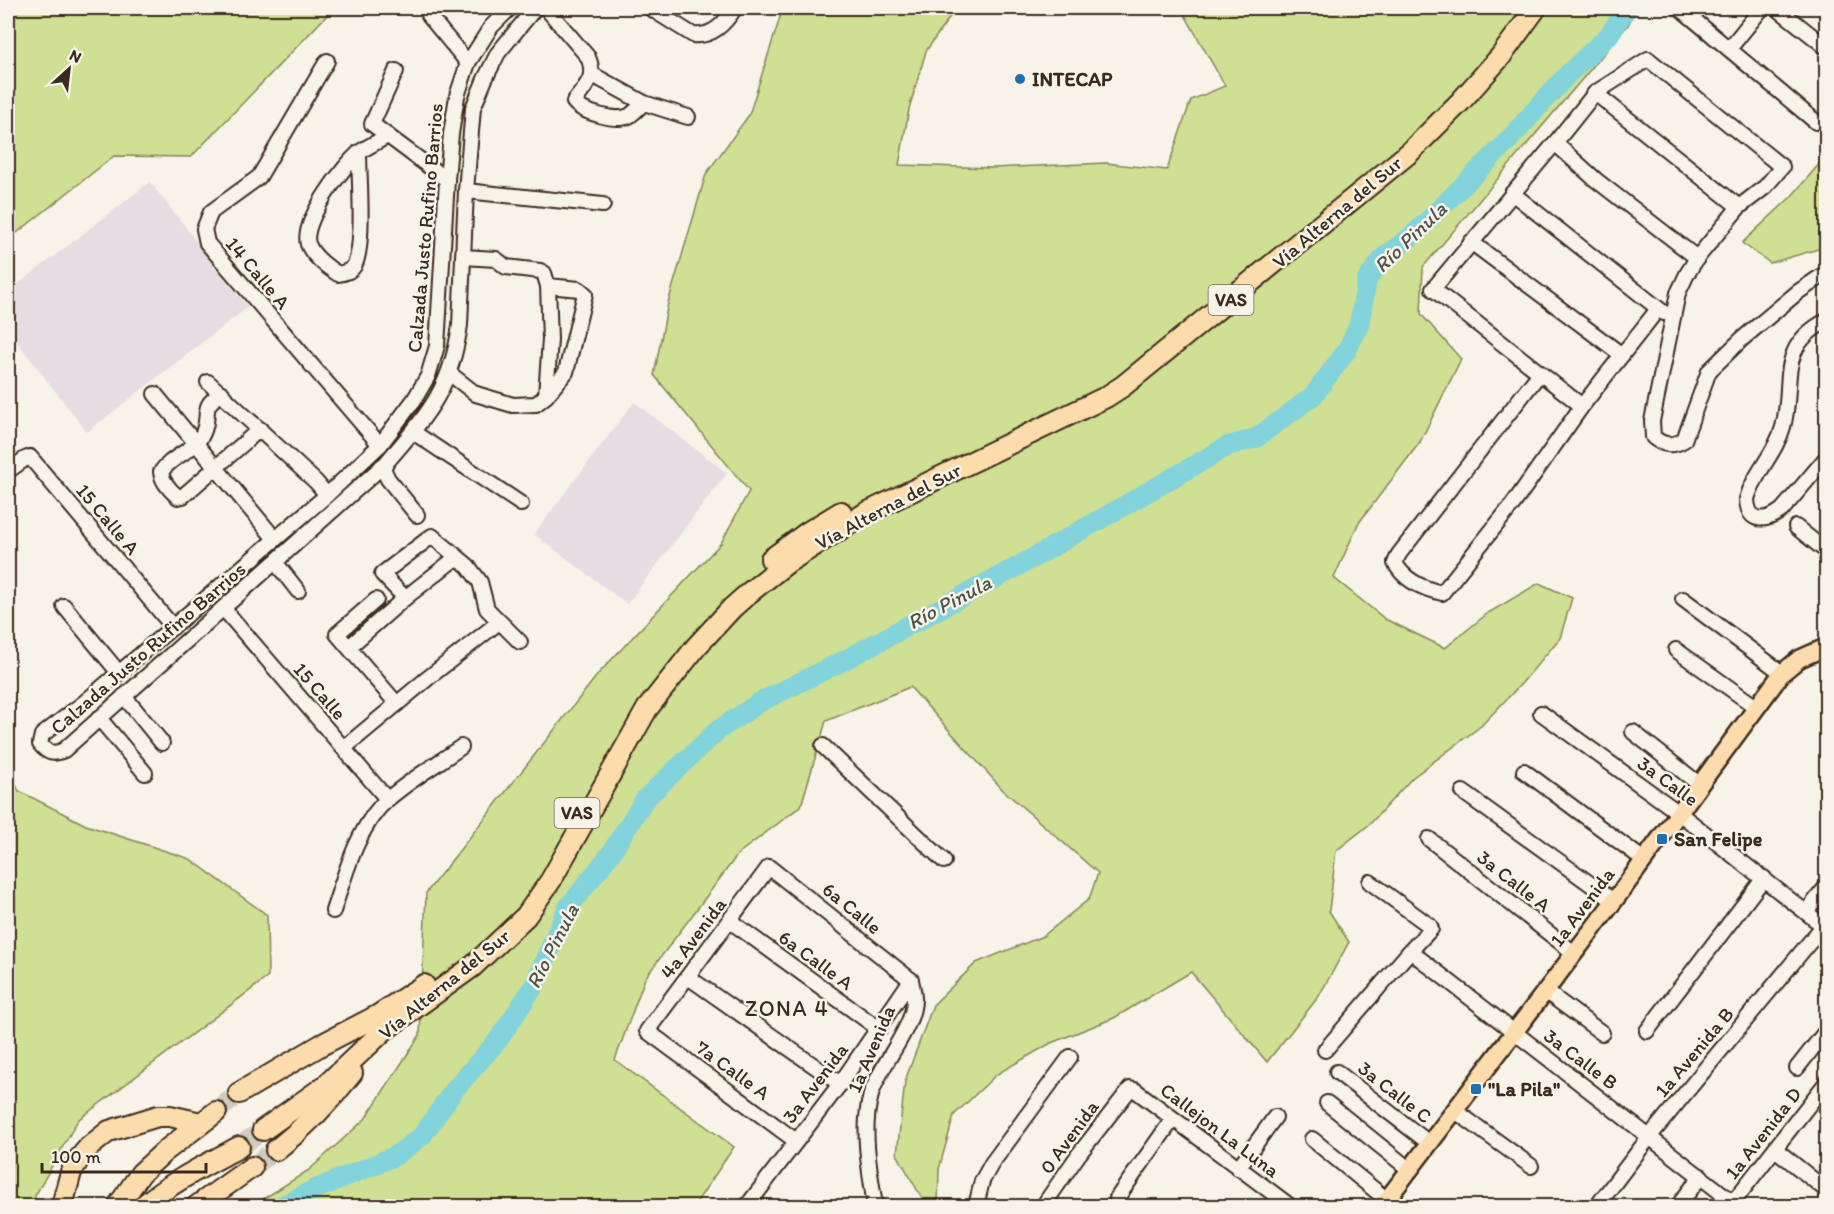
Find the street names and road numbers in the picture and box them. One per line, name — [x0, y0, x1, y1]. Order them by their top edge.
street label: Calzada Justo Rufino Barrios — [402, 102, 448, 354]
street label: Vía Alterna del Sur — [1267, 151, 1407, 273]
street label: 14 Calle A — [221, 232, 295, 314]
road number: VAS — [1208, 285, 1254, 315]
street label: Vía Alterna del Sur — [811, 457, 965, 555]
street label: 15 Calle A — [71, 478, 145, 560]
street label: Calzada Justo Rufino Barrios — [46, 557, 250, 739]
street label: 15 Calle — [289, 657, 351, 725]
street label: 3a Calle — [1633, 751, 1703, 811]
road number: VAS — [554, 798, 600, 828]
street label: 3a Calle A — [1472, 845, 1556, 917]
street label: 1a Avenida — [1545, 862, 1620, 951]
street label: 6a Calle — [818, 877, 886, 939]
street label: 4a Avenida — [655, 892, 732, 983]
street label: Vía Alterna del Sur — [374, 924, 514, 1044]
street label: 6a Calle A — [774, 925, 858, 995]
street label: 1a Avenida — [842, 1001, 900, 1096]
street label: 1a Avenida B — [1649, 1002, 1739, 1102]
street label: 3a Calle B — [1539, 1023, 1623, 1095]
street label: 7a Calle A — [691, 1035, 775, 1105]
street label: 3a Avenida — [777, 1038, 853, 1128]
street label: 3a Calle C — [1353, 1056, 1437, 1128]
street label: Callejon La Luna — [1156, 1077, 1285, 1183]
street label: 1a Avenida D — [1720, 1082, 1806, 1184]
street label: 0 Avenida — [1034, 1095, 1104, 1179]

